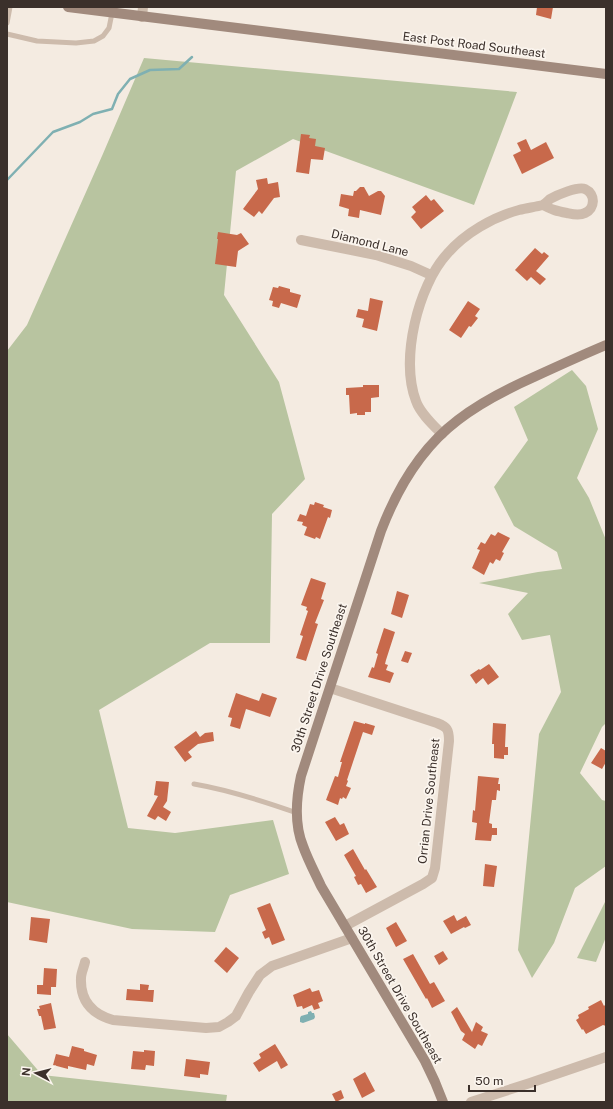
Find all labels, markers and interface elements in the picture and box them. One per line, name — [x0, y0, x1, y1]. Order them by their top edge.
street label: East Post Road Southeast — [402, 29, 547, 61]
street label: Diamond Lane — [330, 227, 410, 259]
street label: 30th Street Drive Southeast — [288, 601, 350, 754]
street label: Orrian Drive Southeast — [415, 737, 443, 865]
street label: 30th Street Drive Southeast — [355, 924, 445, 1066]
north arrow — [16, 1053, 56, 1093]
text: N — [20, 1067, 33, 1077]
scale bar — [469, 1067, 535, 1093]
text: 50 m — [475, 1074, 503, 1088]

